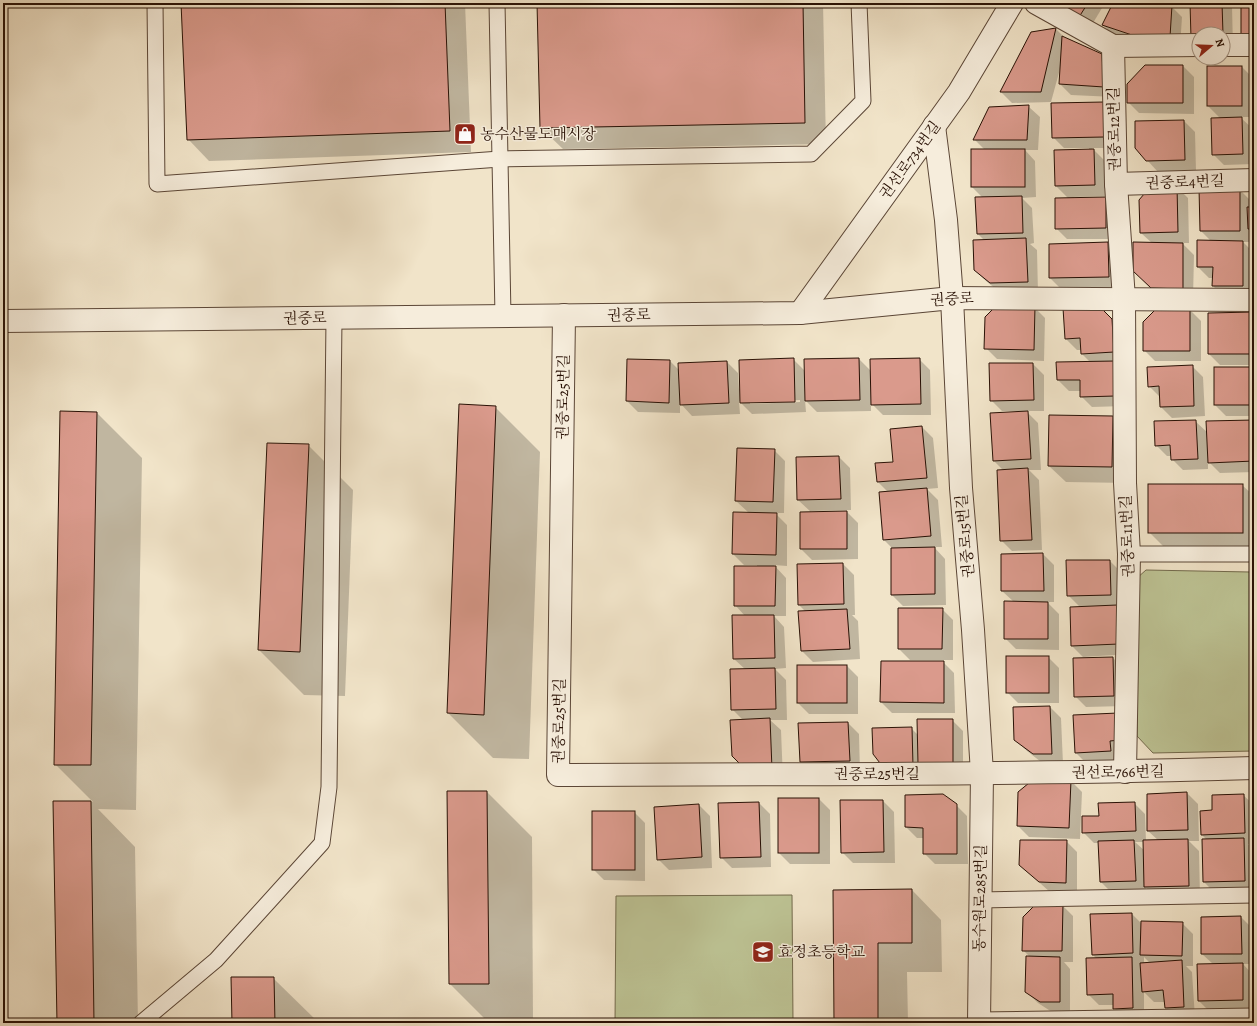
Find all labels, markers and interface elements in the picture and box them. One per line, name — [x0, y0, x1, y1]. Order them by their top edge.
north arrow — [1191, 26, 1231, 66]
text: N — [1212, 37, 1228, 49]
street label: 권중로12번길 — [1103, 86, 1125, 172]
street label: 권선로734번길 — [875, 117, 945, 203]
shop icon: 농수산물도매시장 — [452, 121, 478, 147]
place label: 농수산물도매시장 — [480, 124, 596, 144]
street label: 권중로4번길 — [1145, 171, 1225, 193]
street label: 권중로 — [930, 288, 975, 310]
street label: 권중로 — [607, 305, 651, 325]
street label: 권중로 — [283, 308, 327, 328]
street label: 권중로25번길 — [552, 354, 574, 440]
street label: 권중로15번길 — [951, 493, 979, 579]
street label: 권중로11번길 — [1116, 494, 1138, 578]
street label: 권중로25번길 — [548, 678, 570, 764]
street label: 권선로766번길 — [1072, 761, 1164, 783]
street label: 권중로25번길 — [834, 764, 920, 784]
street label: 동수원로285번길 — [969, 844, 991, 952]
school or university icon: 효정초등학교 — [750, 939, 776, 965]
place label: 효정초등학교 — [778, 942, 865, 962]

